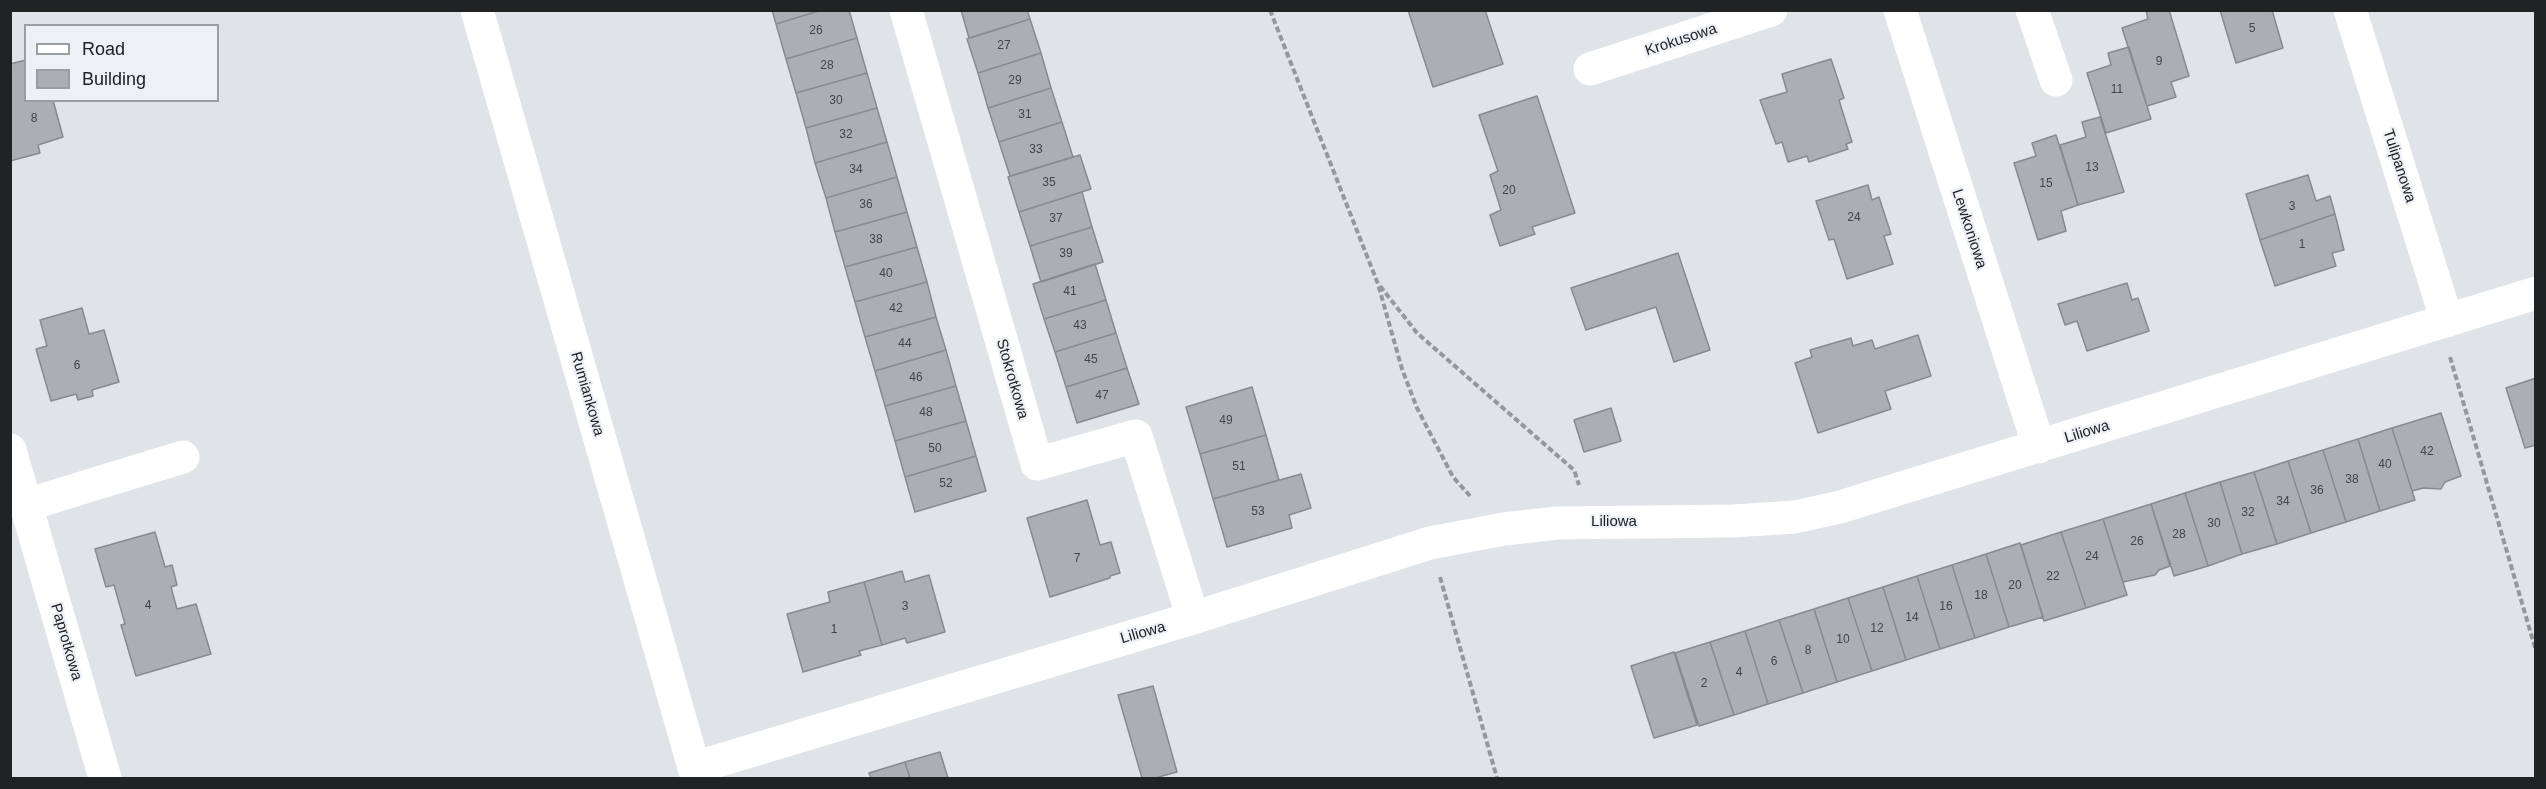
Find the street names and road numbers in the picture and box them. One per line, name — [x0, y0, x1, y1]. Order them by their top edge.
street label: Krokusowa — [1643, 20, 1719, 60]
street label: Tulipanowa — [2379, 127, 2419, 205]
street label: Lewkoniowa — [1948, 187, 1990, 271]
street label: Stokrotkowa — [992, 337, 1032, 421]
street label: Rumiankowa — [566, 350, 608, 438]
street label: Liliowa — [2062, 417, 2112, 447]
street label: Liliowa — [1591, 513, 1637, 531]
street label: Paprotkowa — [46, 601, 86, 683]
street label: Liliowa — [1118, 618, 1168, 648]

